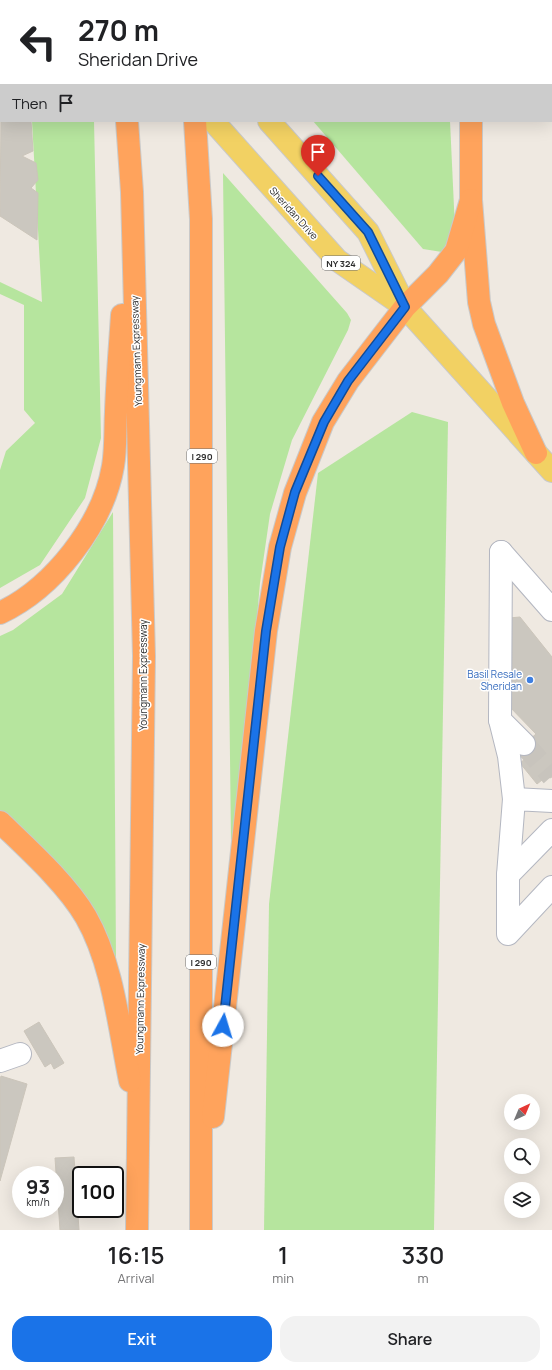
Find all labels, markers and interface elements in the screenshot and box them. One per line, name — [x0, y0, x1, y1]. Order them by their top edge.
text: 270 m — [78, 11, 159, 49]
icon: left — [12, 16, 64, 68]
text: Sheridan Drive — [78, 47, 198, 71]
icon: arrive — [55, 92, 77, 114]
text: Then — [12, 93, 47, 114]
pin — [301, 135, 335, 176]
icon: arrive — [307, 141, 329, 163]
street label: Sheridan Drive — [266, 184, 322, 243]
road number: NY 324 — [322, 256, 360, 270]
street label: Youngmann Expressway — [127, 295, 145, 407]
road number: I 290 — [187, 449, 217, 463]
street label: Youngmann Expressway — [136, 619, 150, 730]
place label: Basil Resale Sheridan — [467, 667, 522, 693]
marker: Basil Resale Sheridan — [525, 675, 535, 685]
street label: Youngmann Expressway — [132, 943, 148, 1055]
road number: I 290 — [186, 955, 216, 969]
position arrow — [202, 1005, 244, 1047]
north arrow — [504, 1094, 540, 1130]
map controls — [504, 1094, 540, 1218]
button: search — [504, 1138, 540, 1174]
speed limit sign: 100 — [72, 1166, 124, 1218]
text: 93 — [26, 1173, 50, 1200]
button: layers — [504, 1182, 540, 1218]
text: km/h — [26, 1195, 50, 1209]
text: 16:15 — [108, 1238, 165, 1271]
text: 1 — [278, 1238, 288, 1271]
text: 330 — [402, 1238, 444, 1271]
text: Arrival — [118, 1269, 155, 1287]
text: min — [272, 1269, 294, 1287]
text: m — [417, 1269, 429, 1287]
button: Exit — [12, 1316, 272, 1362]
button: Share — [280, 1316, 540, 1362]

